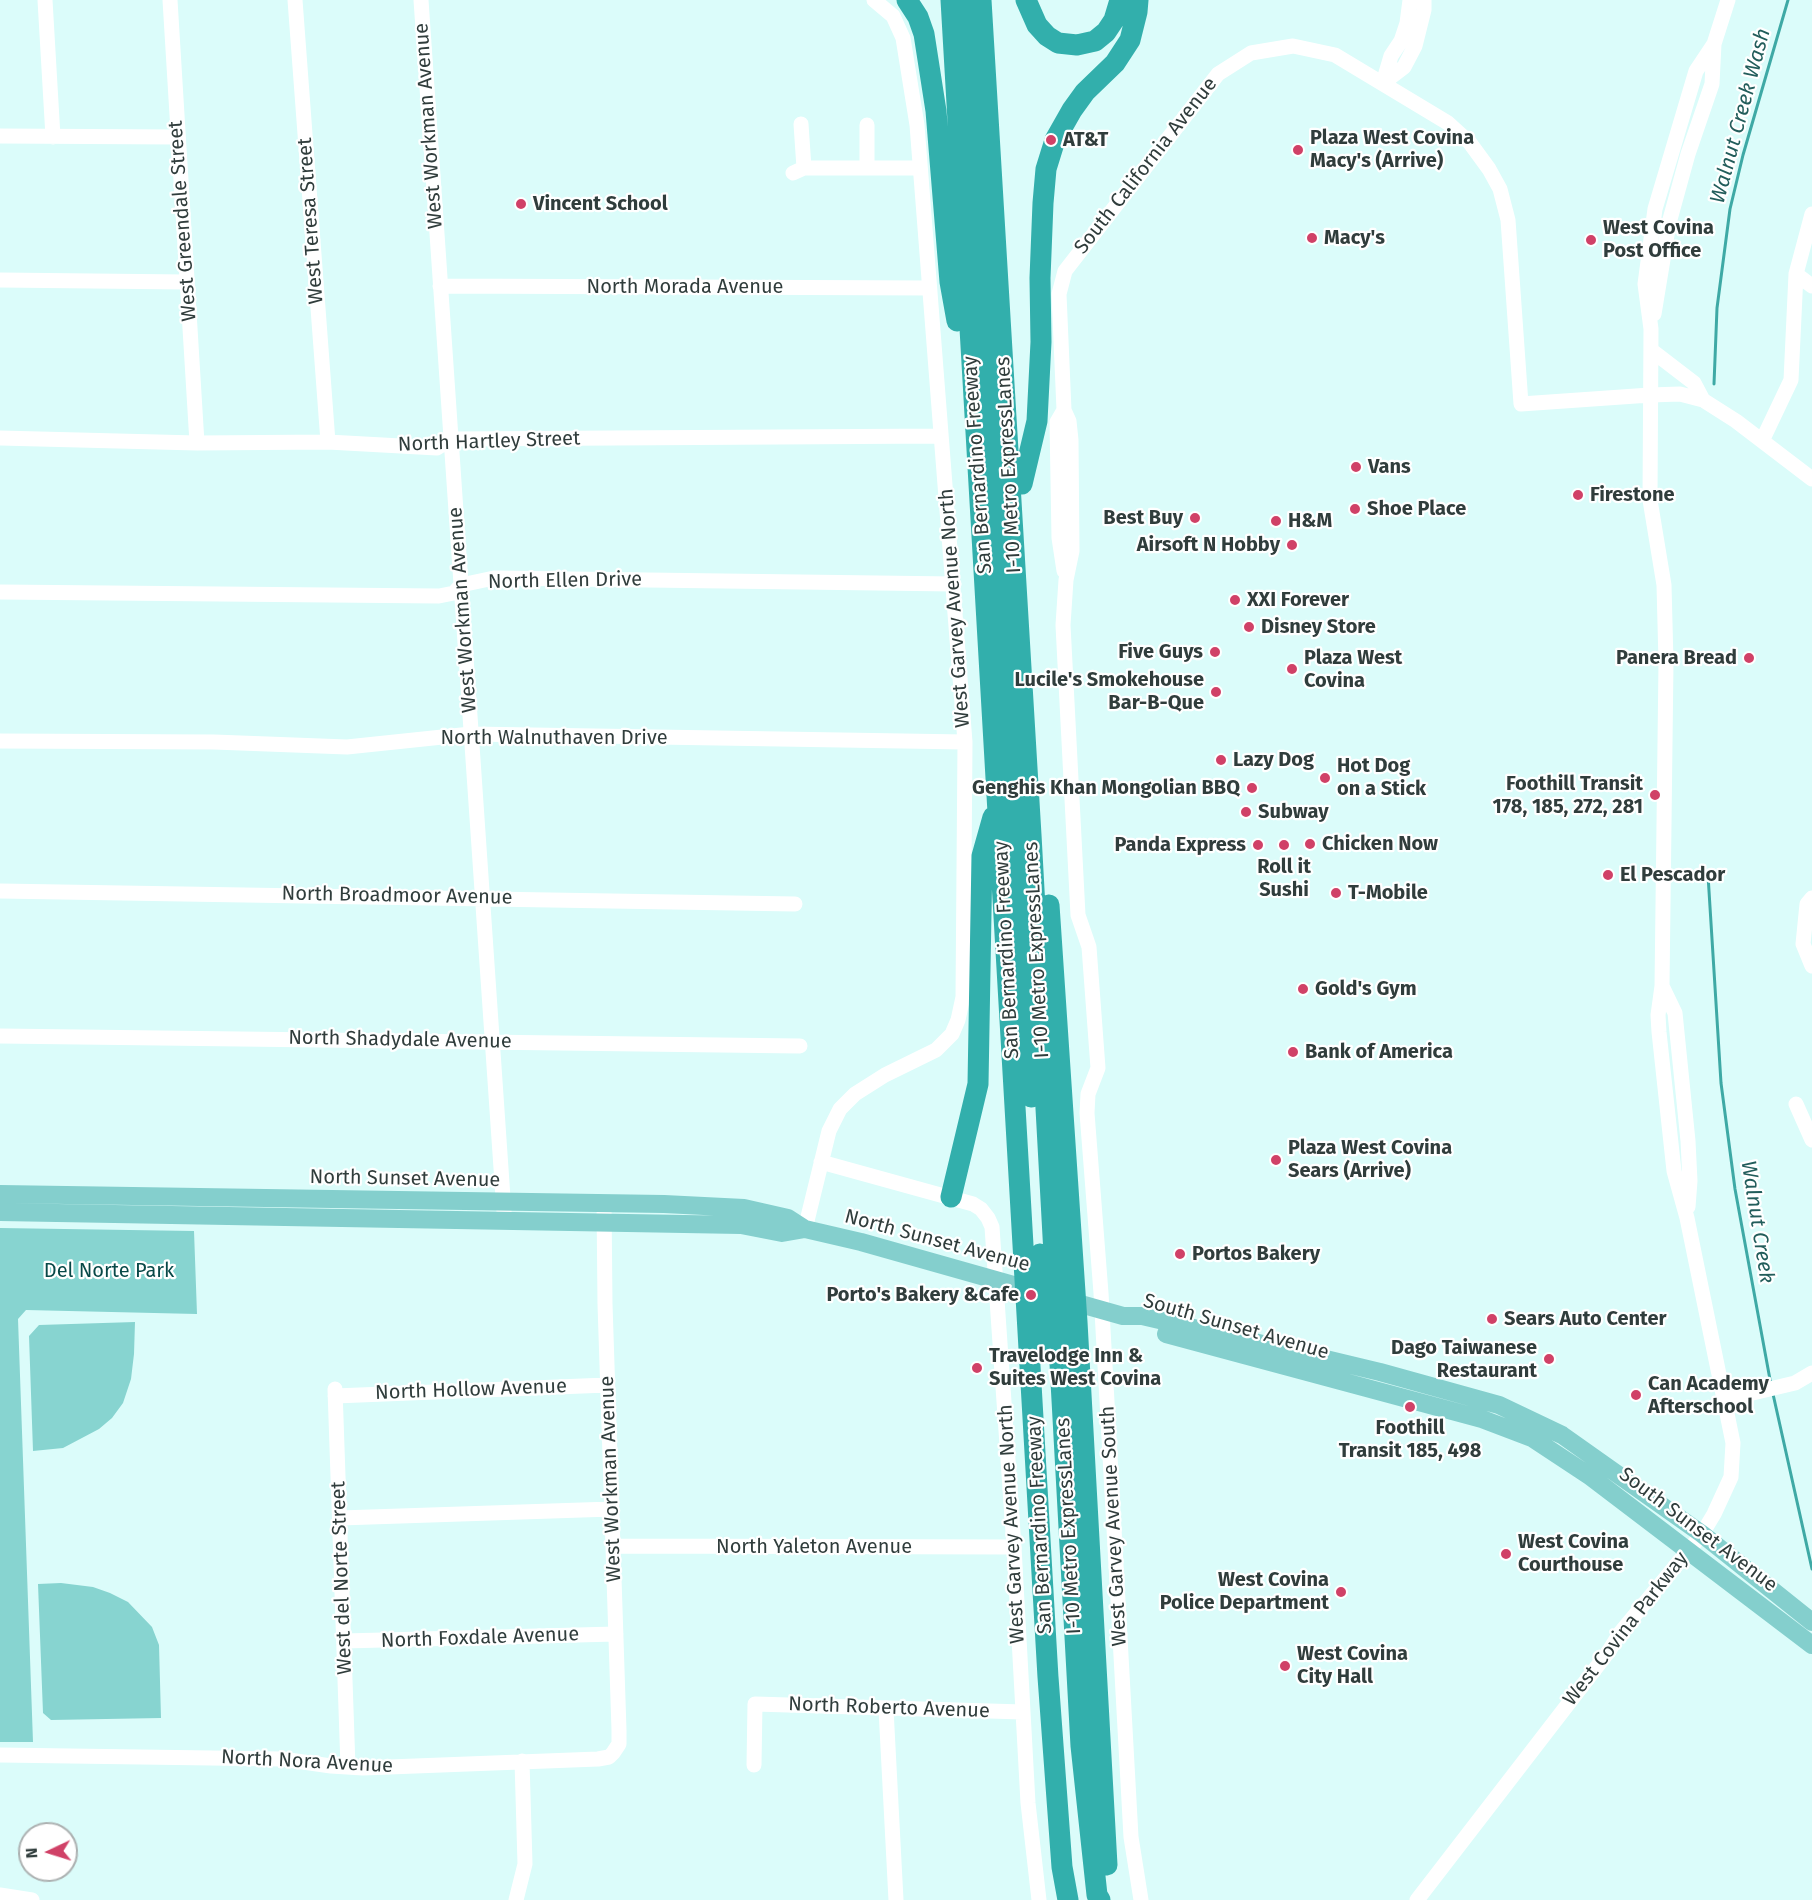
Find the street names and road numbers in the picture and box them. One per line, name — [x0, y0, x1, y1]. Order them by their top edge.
street label: West Workman Avenue — [410, 22, 448, 230]
street label: South California Avenue — [1070, 73, 1222, 259]
street label: West Greendale Street — [164, 120, 202, 322]
street label: West Teresa Street — [293, 137, 329, 305]
street label: North Morada Avenue — [587, 275, 783, 299]
street label: San Bernardino Freeway — [958, 355, 998, 575]
street label: I-10 Metro ExpressLanes — [991, 356, 1027, 574]
street label: North Hartley Street — [397, 427, 581, 457]
street label: West Garvey Avenue North — [935, 488, 975, 728]
street label: West Workman Avenue — [444, 506, 482, 714]
street label: North Ellen Drive — [488, 568, 642, 594]
street label: North Walnuthaven Drive — [440, 726, 668, 750]
street label: San Bernardino Freeway — [989, 840, 1025, 1060]
street label: I-10 Metro ExpressLanes — [1019, 841, 1055, 1059]
street label: North Broadmoor Avenue — [281, 882, 513, 910]
street label: North Shadydale Avenue — [288, 1026, 512, 1054]
street label: North Sunset Avenue — [309, 1165, 501, 1193]
street label: North Sunset Avenue — [842, 1205, 1032, 1277]
street label: South Sunset Avenue — [1140, 1289, 1332, 1365]
street label: North Hollow Avenue — [375, 1375, 567, 1405]
street label: West Workman Avenue — [595, 1375, 627, 1583]
street label: West Garvey Avenue North — [994, 1404, 1030, 1644]
street label: West Garvey Avenue South — [1096, 1405, 1132, 1647]
street label: San Bernardino Freeway — [1022, 1415, 1058, 1635]
street label: I-10 Metro ExpressLanes — [1051, 1417, 1087, 1635]
street label: South Sunset Avenue — [1614, 1463, 1782, 1597]
street label: West del Norte Street — [327, 1481, 357, 1675]
street label: North Yaleton Avenue — [716, 1535, 912, 1559]
street label: West Covina Parkway — [1558, 1547, 1694, 1711]
street label: North Foxdale Avenue — [380, 1623, 580, 1653]
street label: North Roberto Avenue — [788, 1692, 990, 1724]
street label: North Nora Avenue — [220, 1746, 394, 1778]

